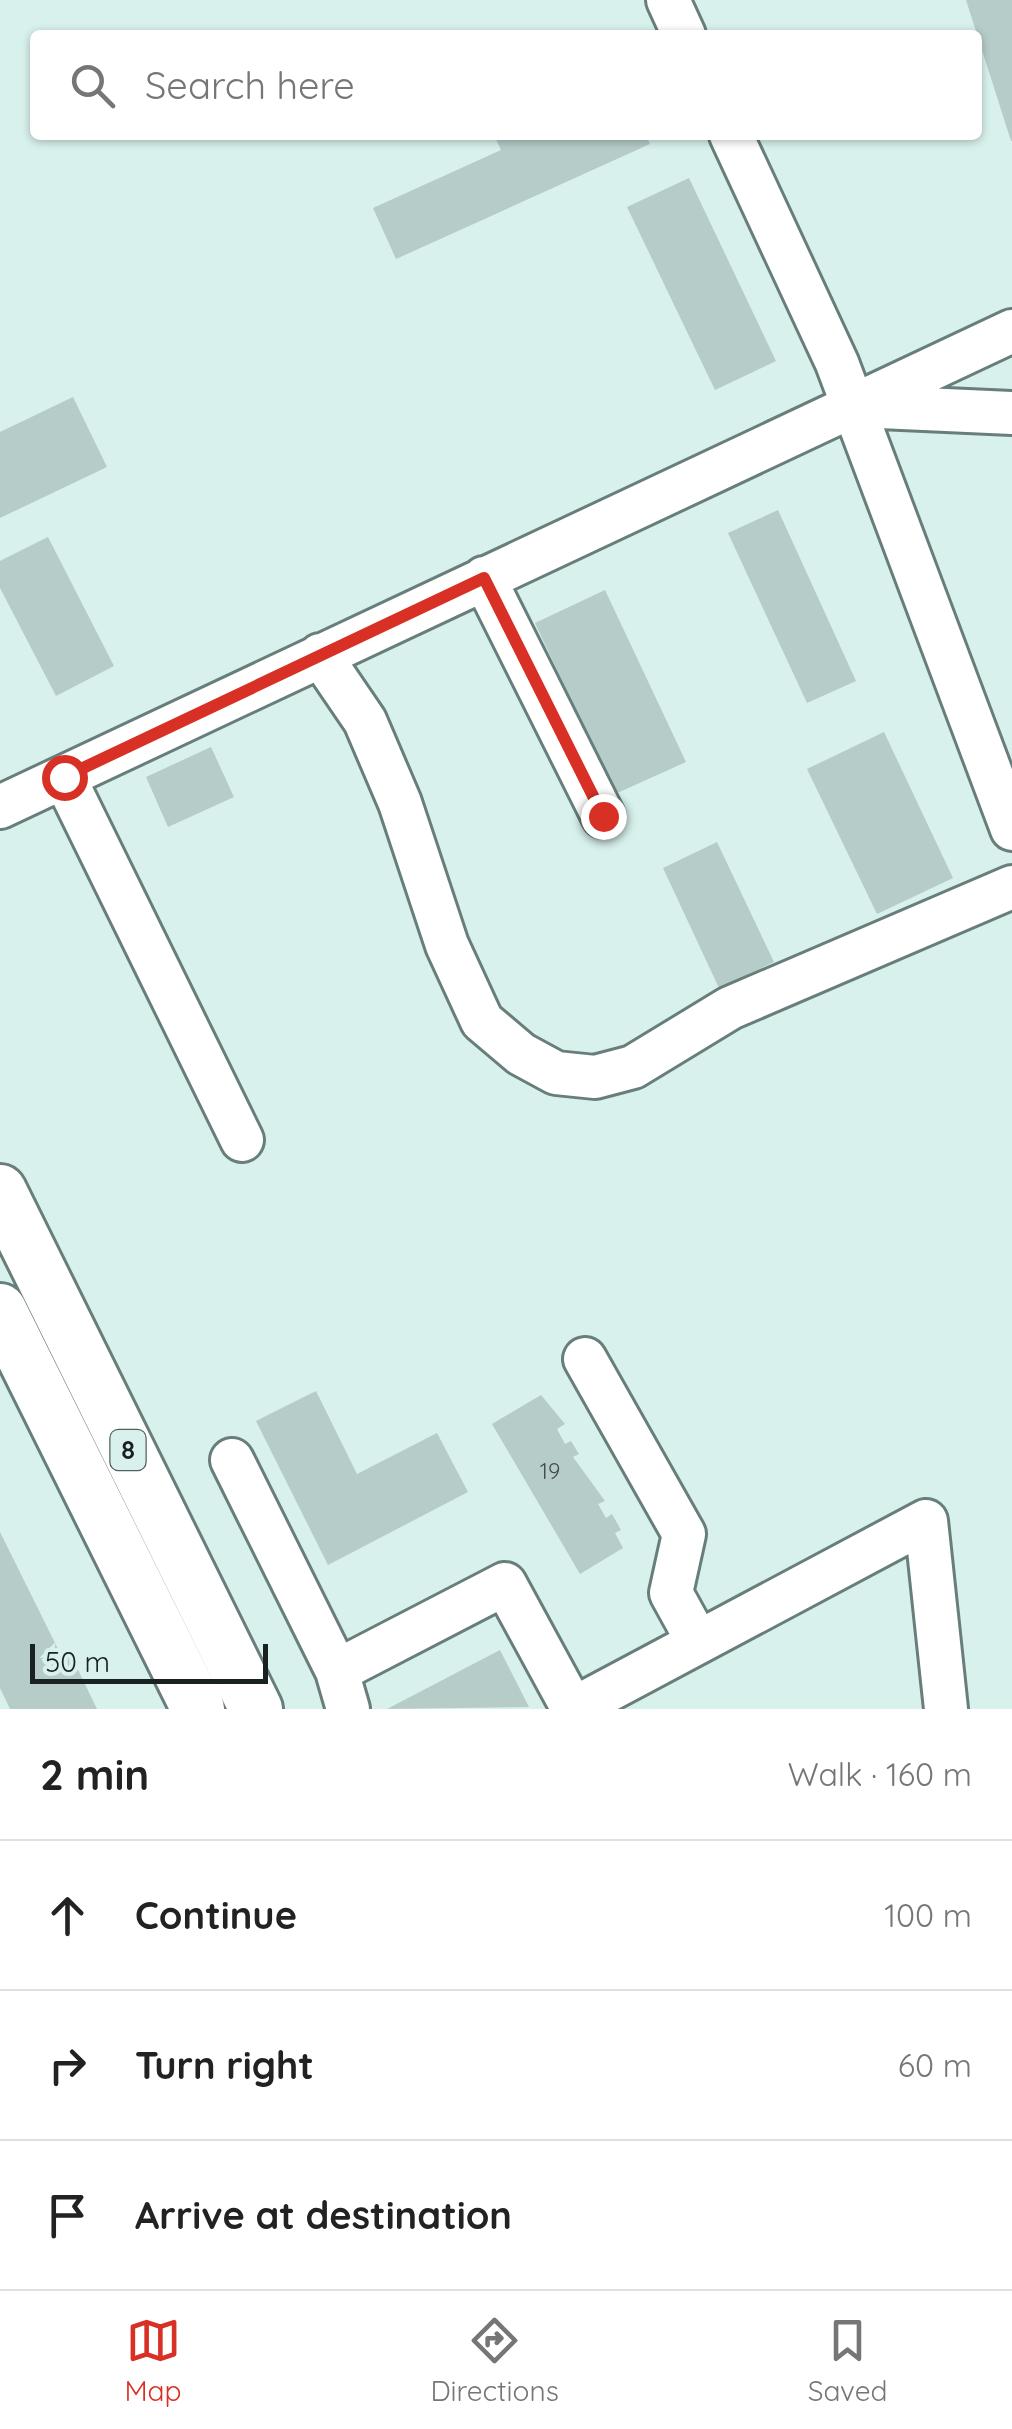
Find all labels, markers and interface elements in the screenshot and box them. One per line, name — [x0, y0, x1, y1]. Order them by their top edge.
search box — [30, 30, 982, 140]
icon: search — [65, 58, 120, 113]
text: Search here — [145, 61, 355, 109]
route start — [42, 755, 88, 801]
route end — [581, 794, 627, 840]
road number: 8 — [110, 1430, 146, 1470]
house number: 19 — [540, 1457, 560, 1485]
scale bar — [30, 1639, 268, 1684]
text: 50 m — [45, 1644, 110, 1679]
text: 2 min — [40, 1748, 149, 1801]
text: Walk · 160 m — [788, 1754, 972, 1794]
icon: ahead — [40, 1888, 95, 1943]
text: Continue — [135, 1891, 297, 1939]
text: 100 m — [884, 1895, 972, 1935]
icon: right — [40, 2038, 95, 2093]
text: Turn right — [135, 2041, 314, 2089]
text: 60 m — [898, 2045, 972, 2085]
icon: arrive — [40, 2188, 95, 2243]
text: Arrive at destination — [135, 2191, 512, 2239]
tab: Map — [124, 2313, 182, 2408]
tab: Directions — [430, 2313, 559, 2408]
tab: Saved — [808, 2313, 888, 2408]

